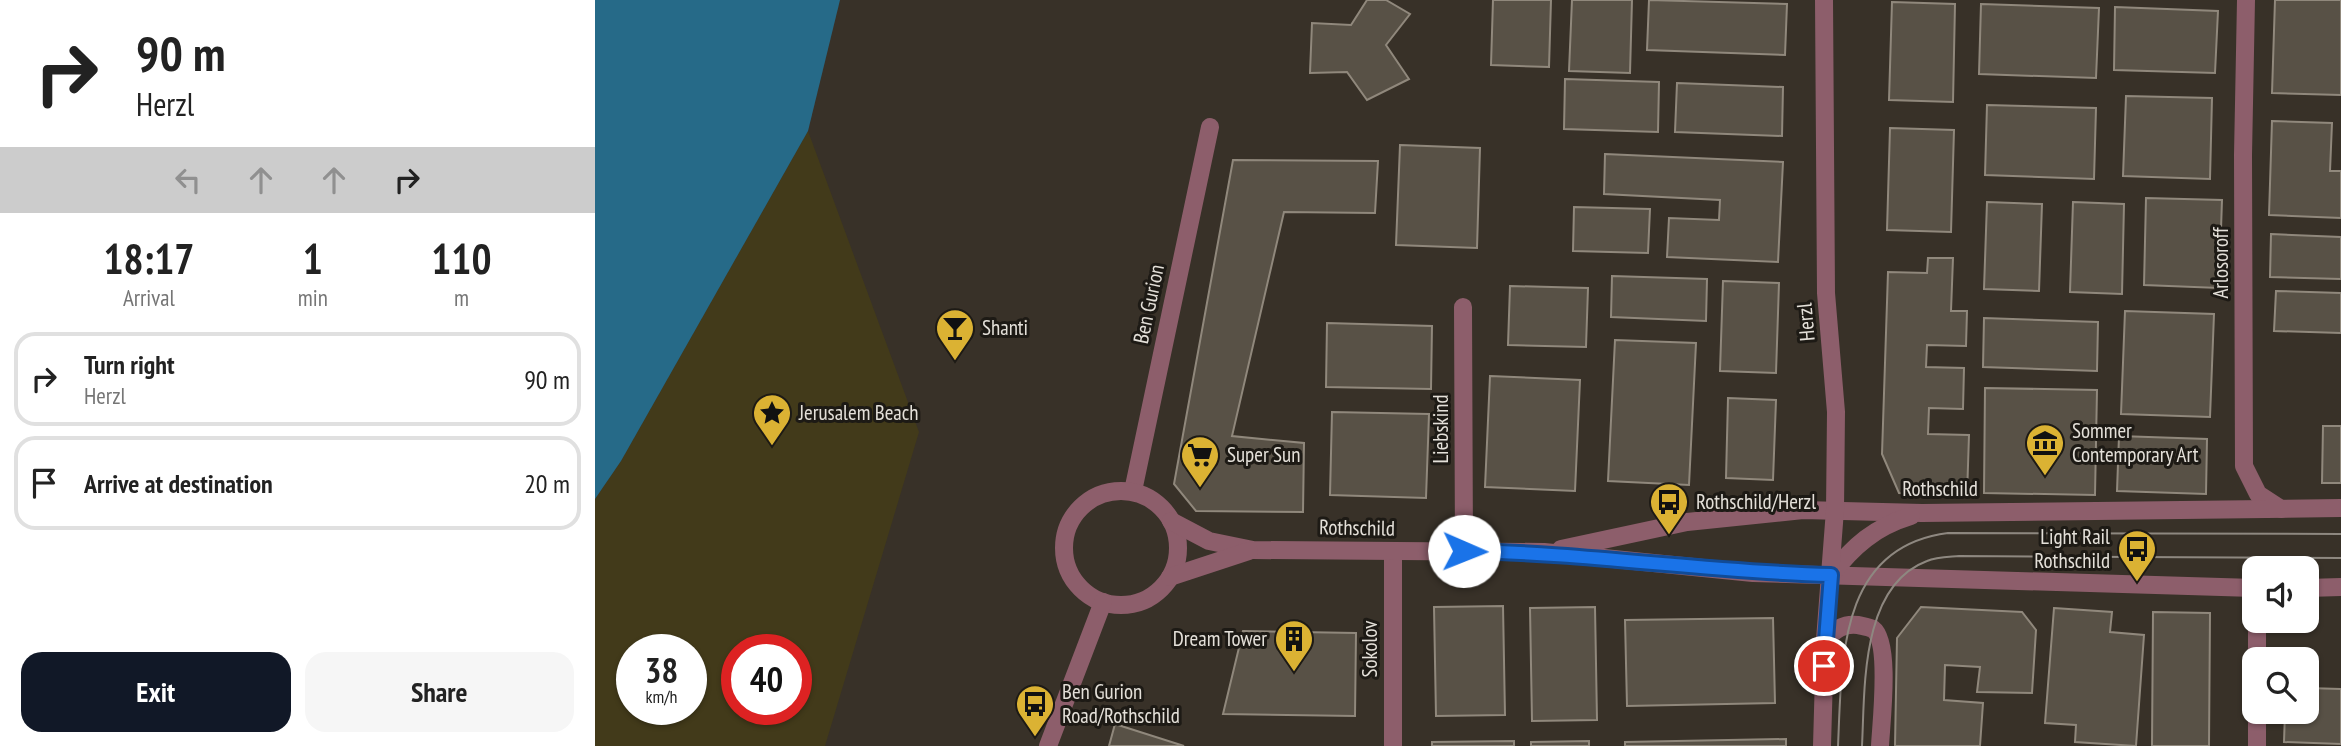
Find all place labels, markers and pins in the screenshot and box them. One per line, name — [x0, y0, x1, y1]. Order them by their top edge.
bar icon: Shanti — [934, 307, 976, 362]
place label: Shanti — [982, 314, 1028, 341]
place icon: Jerusalem Beach — [751, 392, 793, 447]
place label: Jerusalem Beach — [798, 399, 918, 426]
place label: Sommer Contemporary Art — [2072, 417, 2199, 468]
museum icon: Sommer Contemporary Art — [2024, 422, 2066, 477]
supermarket icon: Super Sun — [1179, 434, 1221, 489]
place label: Super Sun — [1227, 441, 1300, 468]
bus stop icon: Rothschild/Herzl — [1648, 481, 1690, 536]
place label: Rothschild/Herzl — [1696, 488, 1816, 515]
place label: Light Rail Rothschild — [2034, 523, 2110, 574]
bus stop icon: Light Rail Rothschild — [2116, 528, 2158, 583]
building icon: Dream Tower — [1273, 618, 1315, 673]
place label: Dream Tower — [1173, 625, 1267, 652]
pin — [1794, 636, 1854, 696]
place label: Ben Gurion Road/Rothschild — [1062, 678, 1180, 729]
bus stop icon: Ben Gurion Road/Rothschild — [1014, 683, 1056, 738]

